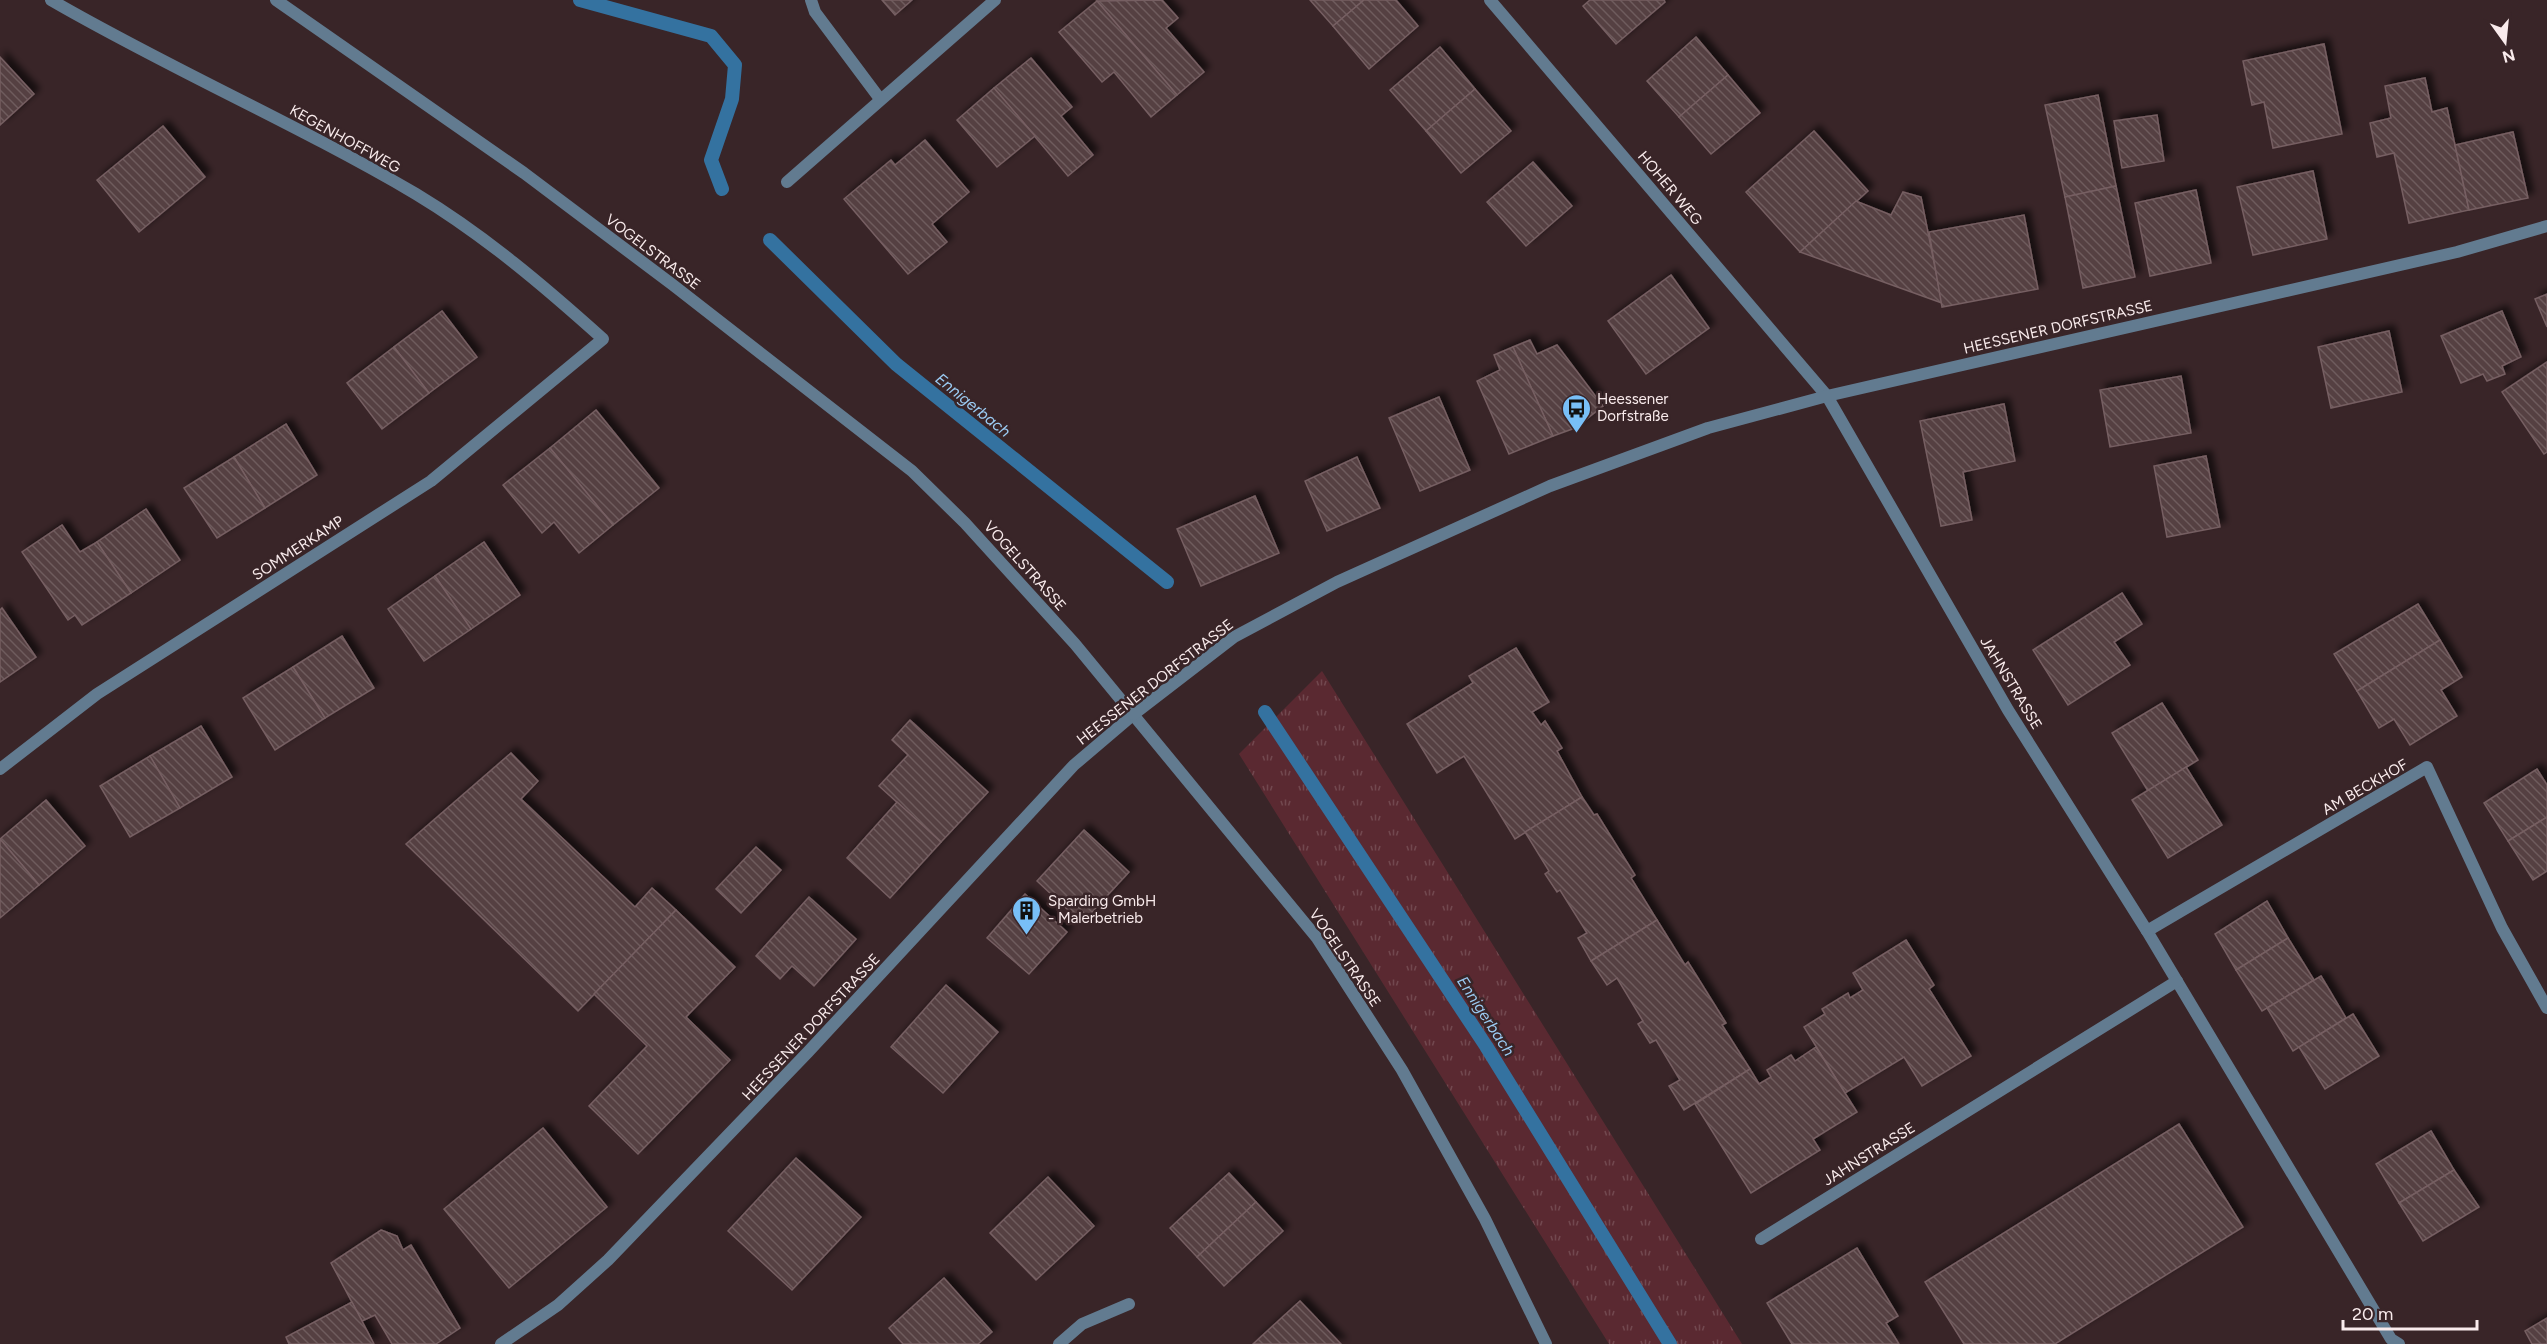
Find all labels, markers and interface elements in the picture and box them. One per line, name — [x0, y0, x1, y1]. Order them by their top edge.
north arrow — [2475, 12, 2535, 72]
text: N — [2500, 45, 2517, 67]
street label: KEGENHOFFWEG — [286, 101, 404, 177]
street label: HOHER WEG — [1634, 147, 1706, 229]
street label: VOGELSTRASSE — [602, 210, 704, 294]
street label: HEESSENER DORFSTRASSE — [1962, 296, 2154, 358]
water label: Ennigerbach — [932, 369, 1014, 441]
place label: Heessener Dorfstraße — [1597, 390, 1669, 425]
bus stop icon: Heessener Dorfstraße — [1560, 392, 1592, 434]
street label: SOMMERKAMP — [249, 512, 347, 584]
street label: VOGELSTRASSE — [980, 517, 1070, 615]
street label: HEESSENER DORFSTRASSE — [1073, 615, 1237, 749]
street label: JAHNSTRASSE — [1976, 633, 2046, 733]
street label: AM BECKHOF — [2319, 755, 2411, 819]
place label: Sparding GmbH - Malerbetrieb — [1048, 892, 1156, 927]
building icon: Sparding GmbH - Malerbetrieb — [1011, 894, 1043, 936]
street label: VOGELSTRASSE — [1306, 906, 1384, 1010]
street label: HEESSENER DORFSTRASSE — [738, 950, 884, 1104]
water label: Ennigerbach — [1453, 973, 1519, 1059]
street label: JAHNSTRASSE — [1820, 1119, 1918, 1189]
scale bar — [2343, 1293, 2476, 1331]
text: 20 m — [2352, 1303, 2393, 1325]

